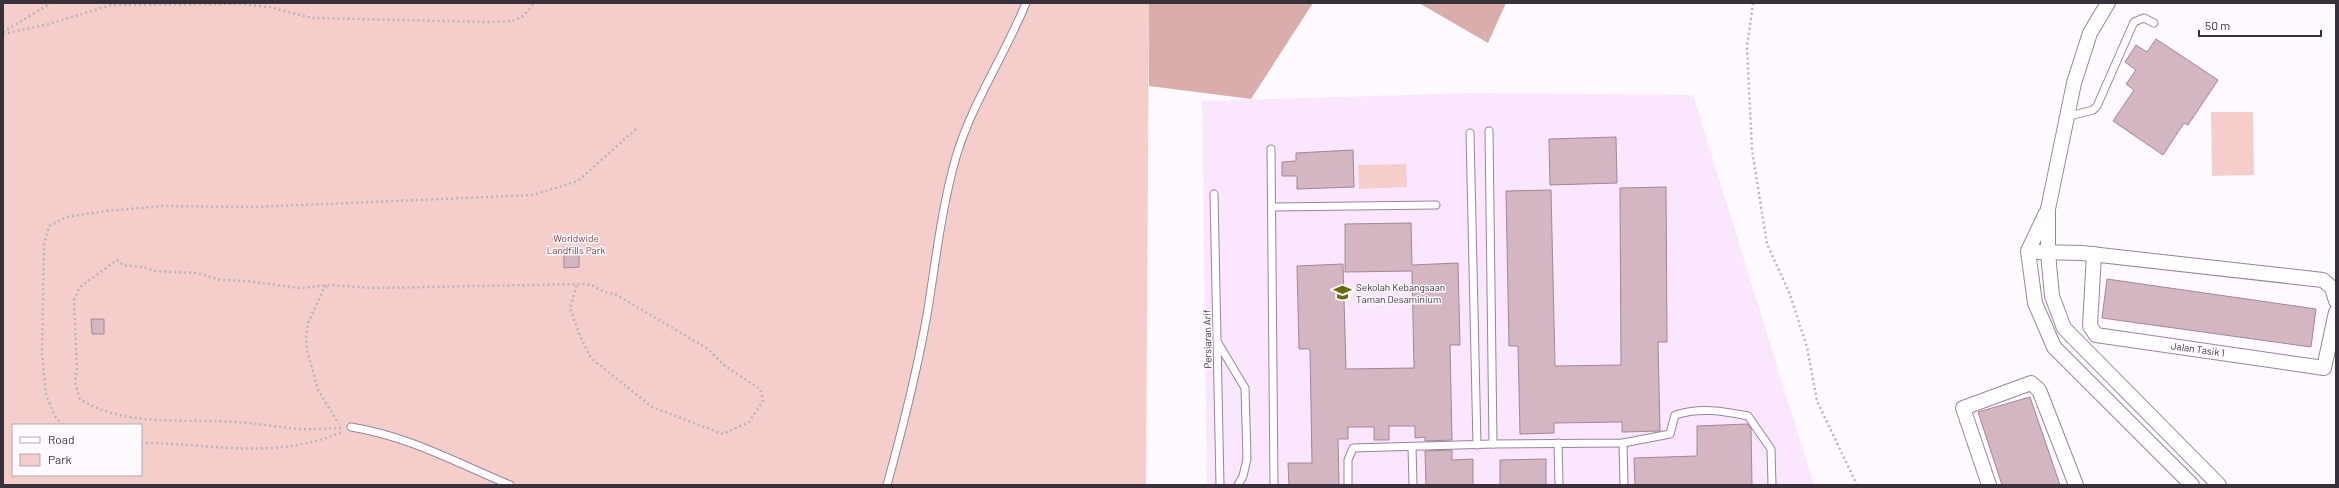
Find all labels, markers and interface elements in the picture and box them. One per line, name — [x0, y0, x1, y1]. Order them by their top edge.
scale bar — [2199, 12, 2321, 38]
text: 50 m — [2205, 18, 2230, 32]
park label: Worldwide Landfills Park — [547, 232, 605, 256]
place label: Sekolah Kebangsaan Taman Desaminium — [1356, 281, 1445, 305]
school or university icon: Sekolah Kebangsaan Taman Desaminium — [1333, 283, 1353, 303]
street label: Persiaran Arif — [1200, 309, 1214, 369]
street label: Jalan Tasik 1 — [2170, 339, 2226, 359]
legend — [12, 424, 142, 476]
text: Road — [48, 432, 75, 446]
text: Park — [48, 452, 72, 466]

